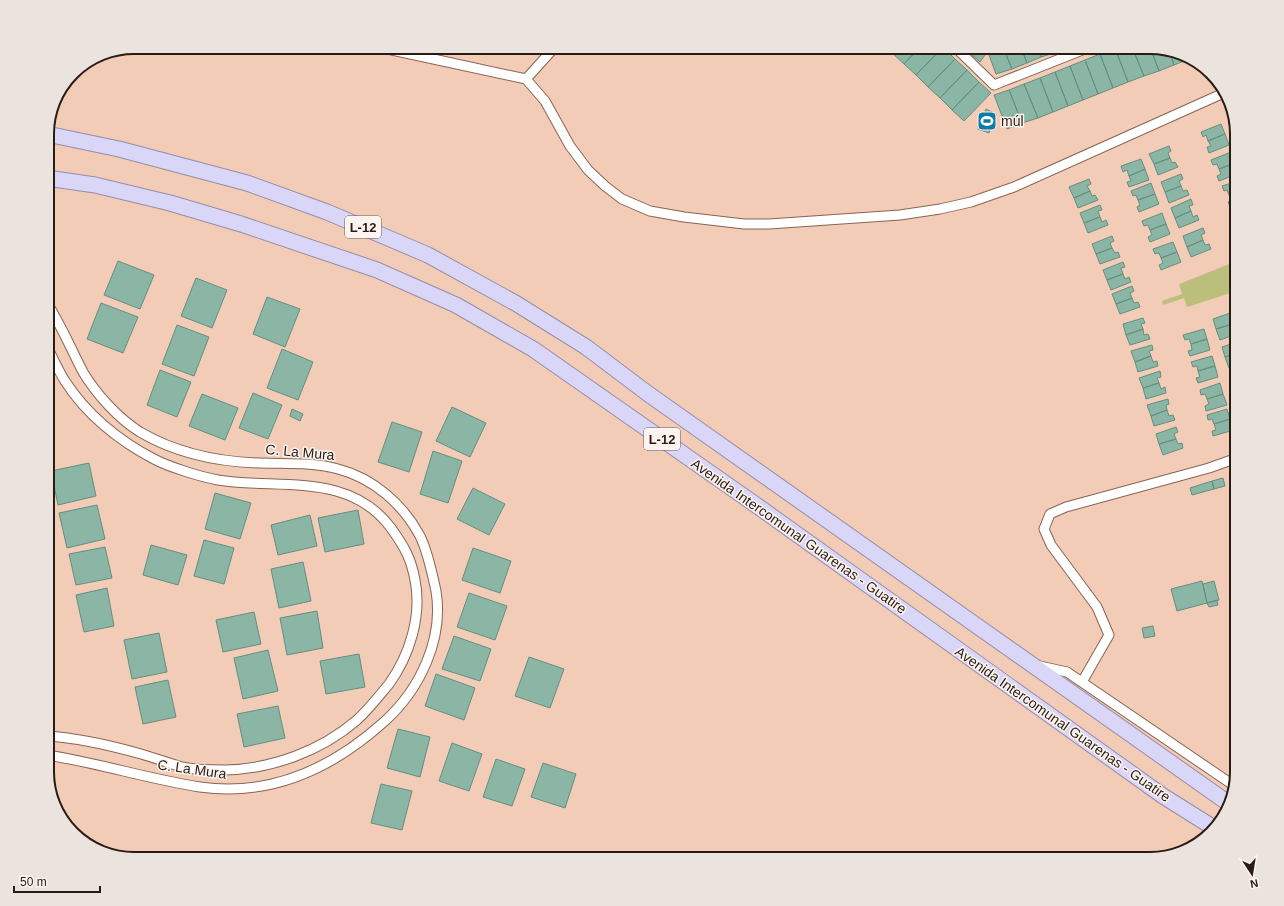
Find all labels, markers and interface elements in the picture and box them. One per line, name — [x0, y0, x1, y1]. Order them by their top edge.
sports icon: múl — [976, 110, 998, 132]
place label: múl — [1001, 113, 1024, 129]
road number: L-12 — [345, 216, 381, 238]
road number: L-12 — [644, 428, 680, 450]
street label: C. La Mura — [265, 441, 335, 463]
street label: Avenida Intercomunal Guarenas - Guatire — [688, 455, 910, 617]
street label: Avenida Intercomunal Guarenas - Guatire — [952, 643, 1174, 805]
street label: C. La Mura — [157, 756, 228, 782]
north arrow — [1232, 854, 1272, 894]
scale bar — [14, 868, 100, 894]
text: 50 m — [20, 875, 47, 889]
text: N — [1249, 877, 1259, 890]

